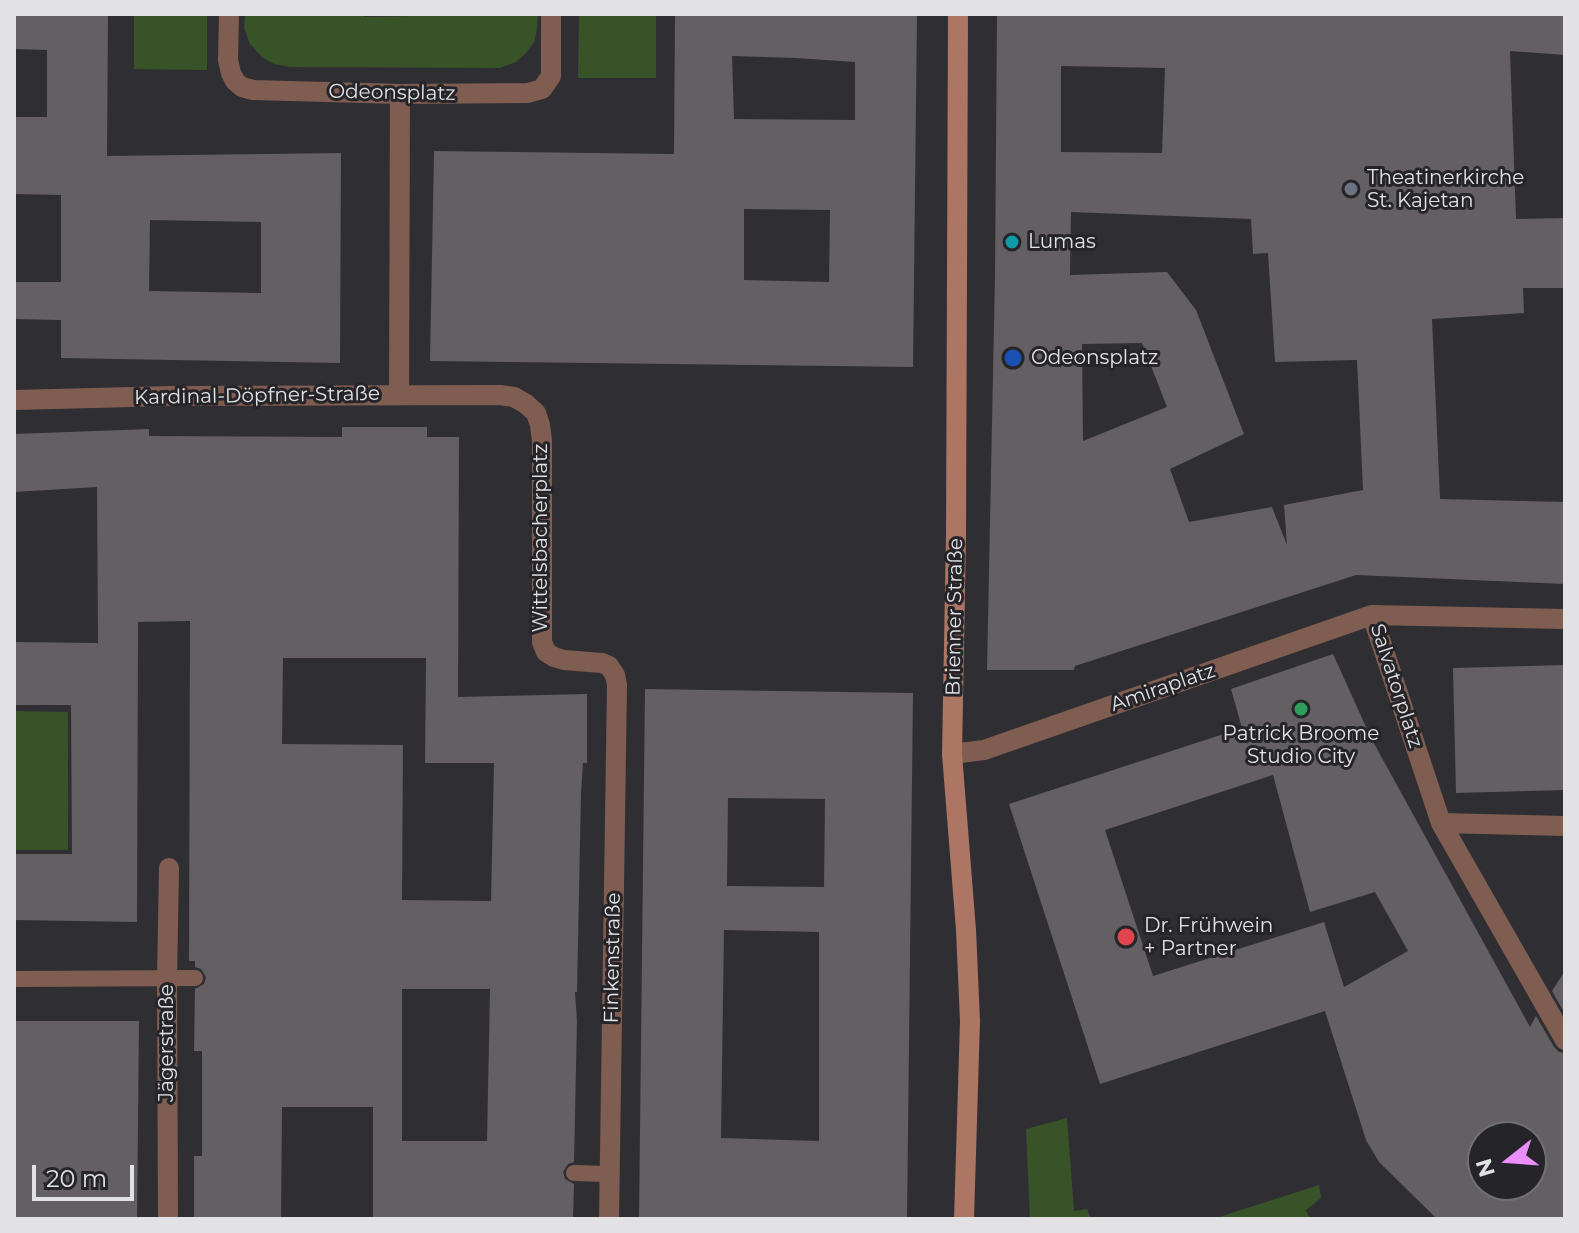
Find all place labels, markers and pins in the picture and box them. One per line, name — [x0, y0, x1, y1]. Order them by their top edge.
place label: Theatinerkirche St. Kajetan — [1367, 166, 1524, 213]
marker: Theatinerkirche St. Kajetan — [1342, 180, 1360, 198]
place label: Lumas — [1028, 230, 1096, 254]
marker: Lumas — [1003, 233, 1021, 251]
place label: Odeonsplatz — [1031, 346, 1158, 370]
marker: Odeonsplatz — [1002, 347, 1024, 369]
marker: Patrick Broome Studio City — [1292, 700, 1310, 718]
place label: Patrick Broome Studio City — [1223, 722, 1379, 769]
place label: Dr. Frühwein + Partner — [1144, 914, 1273, 961]
marker: Dr. Frühwein + Partner — [1115, 926, 1137, 948]

